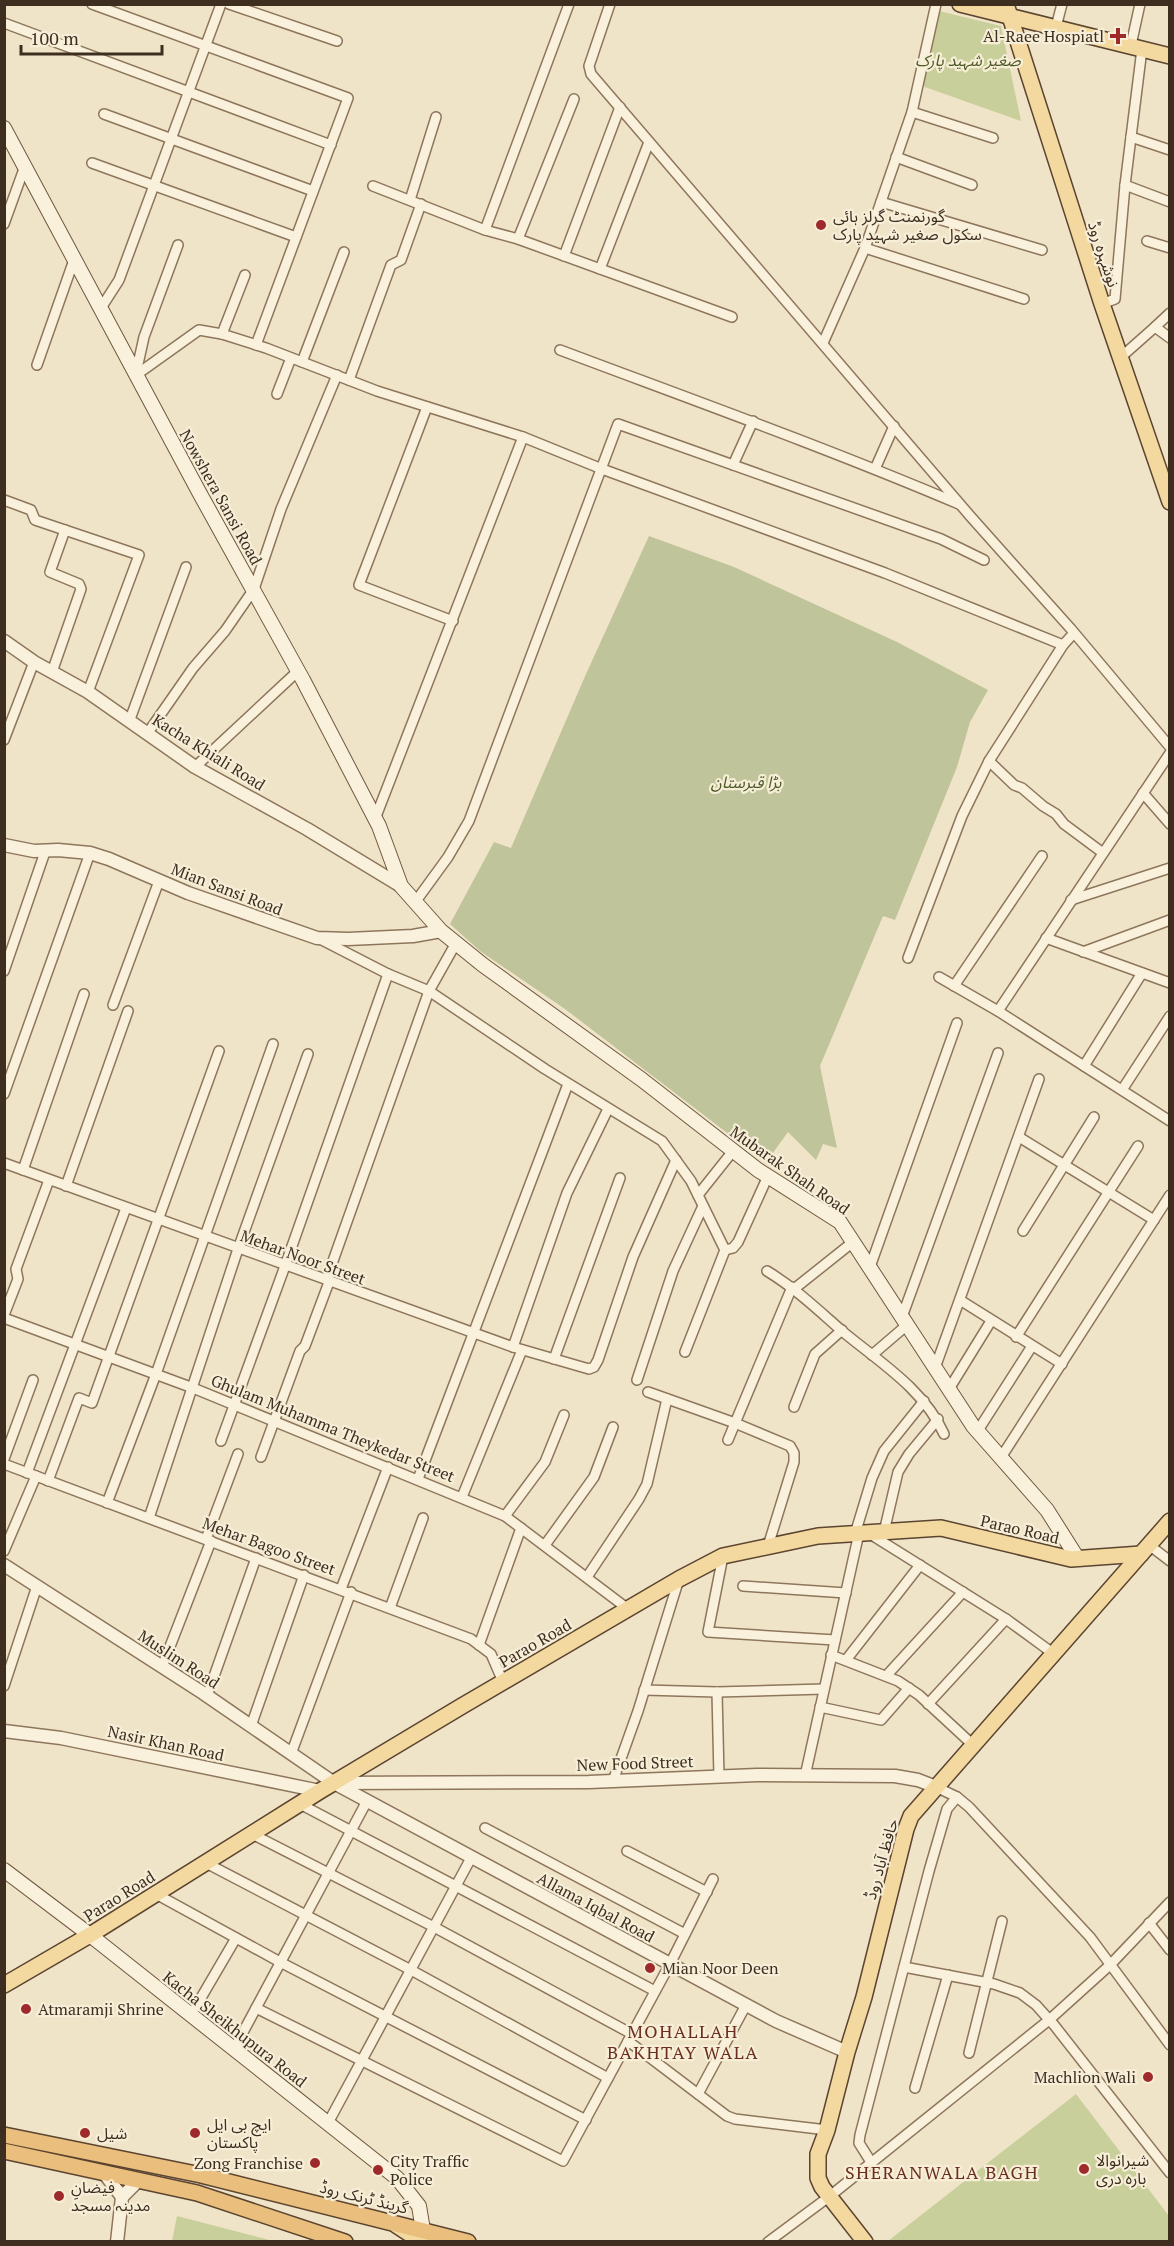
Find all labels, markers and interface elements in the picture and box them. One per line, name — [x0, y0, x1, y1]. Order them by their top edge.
scale bar — [21, 18, 162, 56]
place label: Al-Raee Hospiatl — [983, 25, 1104, 47]
text: 100 m — [30, 26, 79, 50]
marker: Al-Raee Hospiatl — [1109, 27, 1127, 45]
park label: صغیر شہید پارک — [915, 49, 1021, 71]
place label: گورنمنٹ گرلز ہائی سکول صغیر شہید پارک — [833, 205, 982, 245]
marker: گورنمنٹ گرلز ہائی سکول صغیر شہید پارک — [814, 218, 828, 232]
street label: نوشہرہ روڈ — [1083, 218, 1125, 290]
street label: Nowshera Sansi Road — [175, 425, 268, 569]
street label: Kacha Khiali Road — [148, 708, 270, 796]
park label: بڑا قبرستان — [711, 771, 782, 793]
street label: Mian Sansi Road — [168, 858, 286, 920]
street label: Mubarak Shah Road — [726, 1120, 854, 1220]
street label: Mehar Noor Street — [237, 1224, 369, 1290]
street label: Ghulam Muhamma Theykedar Street — [208, 1369, 458, 1487]
street label: Parao Road — [978, 1509, 1062, 1549]
street label: Mehar Bagoo Street — [199, 1512, 339, 1580]
street label: Parao Road — [495, 1613, 575, 1673]
street label: Muslim Road — [134, 1624, 224, 1694]
street label: Nasir Khan Road — [106, 1720, 226, 1766]
street label: New Food Street — [576, 1750, 694, 1776]
street label: حافظ آباد روڈ — [859, 1816, 903, 1902]
street label: Parao Road — [79, 1865, 159, 1927]
street label: Allama Iqbal Road — [533, 1867, 659, 1947]
place label: Mian Noor Deen — [662, 1957, 779, 1979]
marker: Mian Noor Deen — [643, 1961, 657, 1975]
street label: Kacha Sheikhupura Road — [159, 1966, 312, 2092]
place label: Atmaramji Shrine — [38, 1998, 164, 2020]
marker: Atmaramji Shrine — [19, 2002, 33, 2016]
district label: MOHALLAH BAKHTAY WALA — [607, 2019, 759, 2064]
place label: Machlion Wali — [1034, 2066, 1136, 2088]
marker: Machlion Wali — [1141, 2070, 1155, 2084]
place label: ایچ بی ایل پاکستان — [207, 2113, 271, 2153]
place label: شیل — [97, 2122, 127, 2144]
marker: شیل — [78, 2126, 92, 2140]
marker: ایچ بی ایل پاکستان — [188, 2126, 202, 2140]
place label: شیرانوالا بارہ دری — [1096, 2149, 1149, 2189]
place label: City Traffic Police — [390, 2150, 469, 2190]
place label: Zong Franchise — [194, 2152, 303, 2174]
marker: Zong Franchise — [308, 2156, 322, 2170]
district label: SHERANWALA BAGH — [845, 2160, 1039, 2184]
marker: شیرانوالا بارہ دری — [1077, 2162, 1091, 2176]
marker: City Traffic Police — [371, 2163, 385, 2177]
street label: گرینڈ ٹرنک روڈ — [318, 2175, 411, 2219]
place label: فیضانِ مدینہ مسجد — [71, 2176, 150, 2216]
marker: فیضانِ مدینہ مسجد — [52, 2189, 66, 2203]

